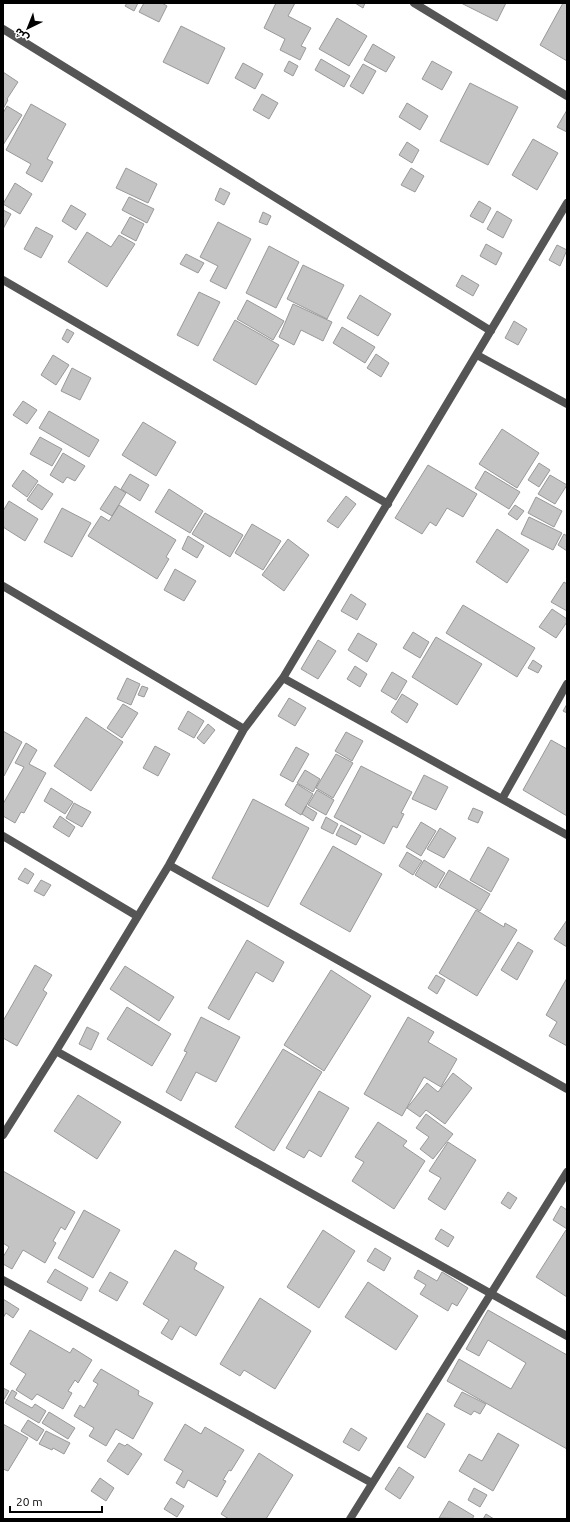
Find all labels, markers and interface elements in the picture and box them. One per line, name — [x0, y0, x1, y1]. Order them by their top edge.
north arrow — [8, 8, 48, 48]
text: ش — [12, 25, 31, 45]
scale bar — [10, 1488, 102, 1514]
text: 20 m — [16, 1495, 43, 1508]

